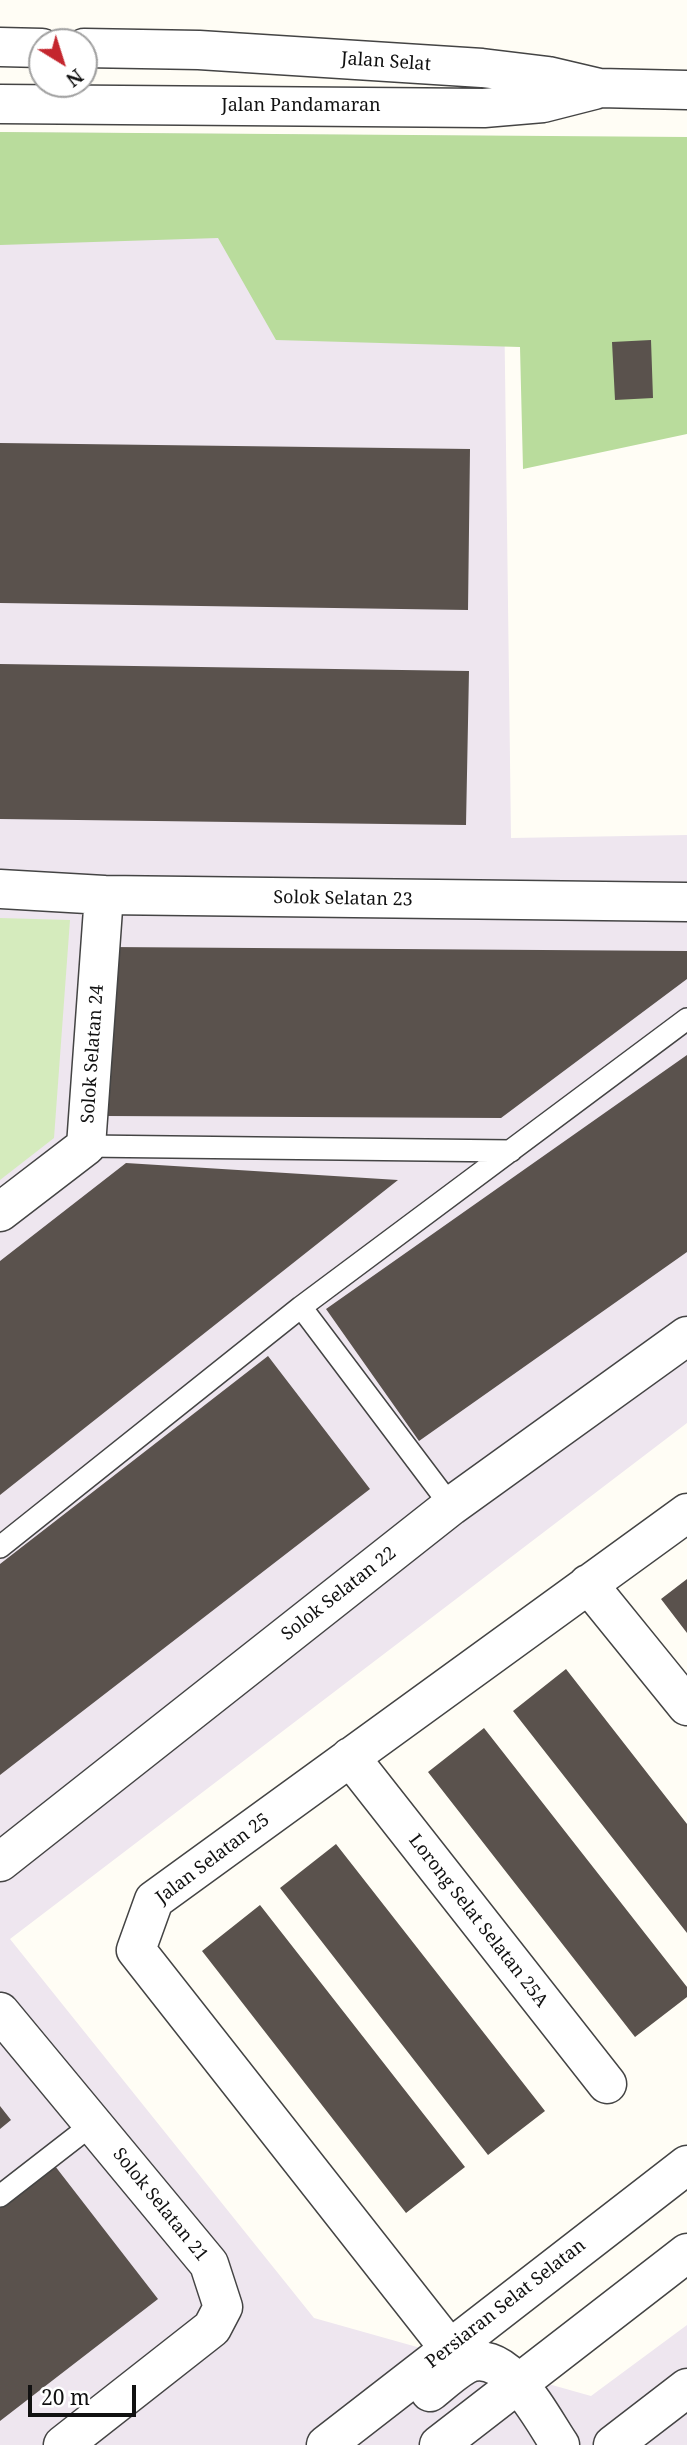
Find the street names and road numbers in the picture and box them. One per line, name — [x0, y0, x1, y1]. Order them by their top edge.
street label: Jalan Selat — [340, 48, 432, 76]
street label: Jalan Pandamaran — [221, 95, 381, 117]
street label: Solok Selatan 23 — [273, 887, 413, 911]
street label: Solok Selatan 24 — [77, 984, 109, 1124]
street label: Solok Selatan 22 — [277, 1543, 401, 1645]
street label: Jalan Selatan 25 — [152, 1809, 274, 1909]
street label: Lorong Selat Selatan 25A — [404, 1830, 552, 2012]
street label: Solok Selatan 21 — [108, 2144, 212, 2266]
street label: Persiaran Selat Selatan — [422, 2235, 590, 2373]

